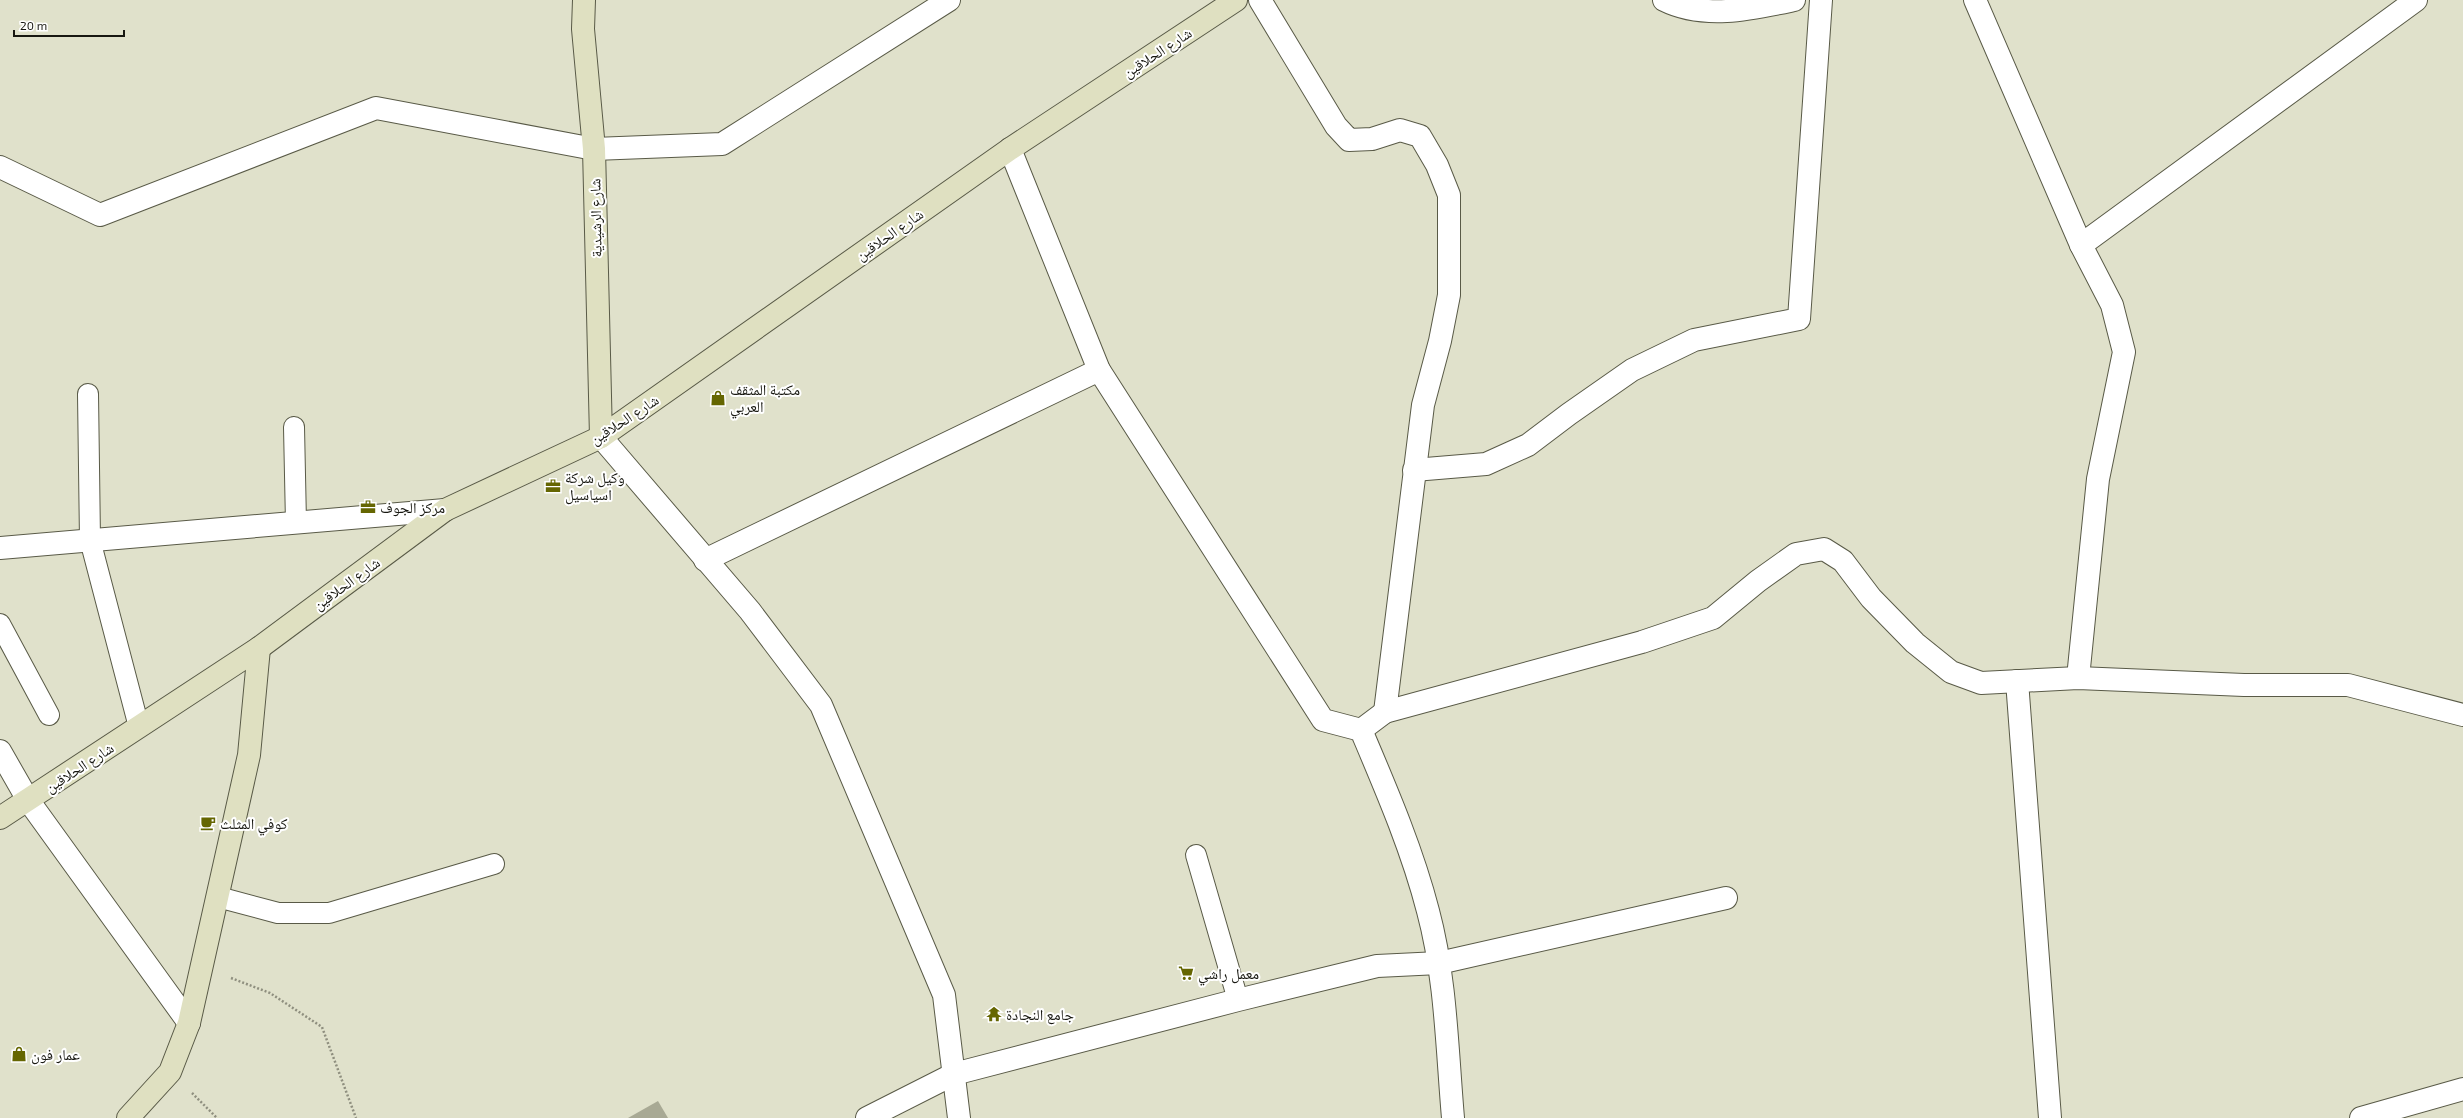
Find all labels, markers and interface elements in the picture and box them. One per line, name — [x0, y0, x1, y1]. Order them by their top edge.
scale bar — [14, 12, 124, 38]
text: 20 m — [20, 18, 47, 32]
street label: شارع الحلاقين — [1119, 23, 1196, 83]
street label: شارع الرشيدية — [585, 178, 607, 258]
street label: شارع الحلاقين — [852, 204, 927, 265]
place label: مكتبة المثقف العربي — [730, 380, 800, 419]
shop icon: مكتبة المثقف العربي — [709, 389, 727, 407]
street label: شارع الحلاقين — [586, 390, 663, 450]
place label: وكيل شركة اسياسيل — [565, 468, 625, 505]
office icon: وكيل شركة اسياسيل — [544, 477, 562, 495]
office icon: مركز الجوف — [359, 498, 377, 516]
place label: مركز الجوف — [380, 498, 445, 517]
street label: شارع الحلاقين — [309, 553, 384, 615]
street label: شارع الحلاقين — [41, 738, 118, 798]
cafe icon: كوفي المثلث — [199, 814, 217, 832]
place label: كوفي المثلث — [220, 814, 287, 836]
supermarket icon: معمل راشي — [1177, 964, 1195, 982]
place label: معمل راشي — [1198, 964, 1259, 986]
temple icon: جامع النجادة — [985, 1005, 1003, 1023]
place label: جامع النجادة — [1006, 1005, 1074, 1025]
shop icon: عمار فون — [10, 1045, 28, 1063]
place label: عمار فون — [31, 1045, 80, 1065]

